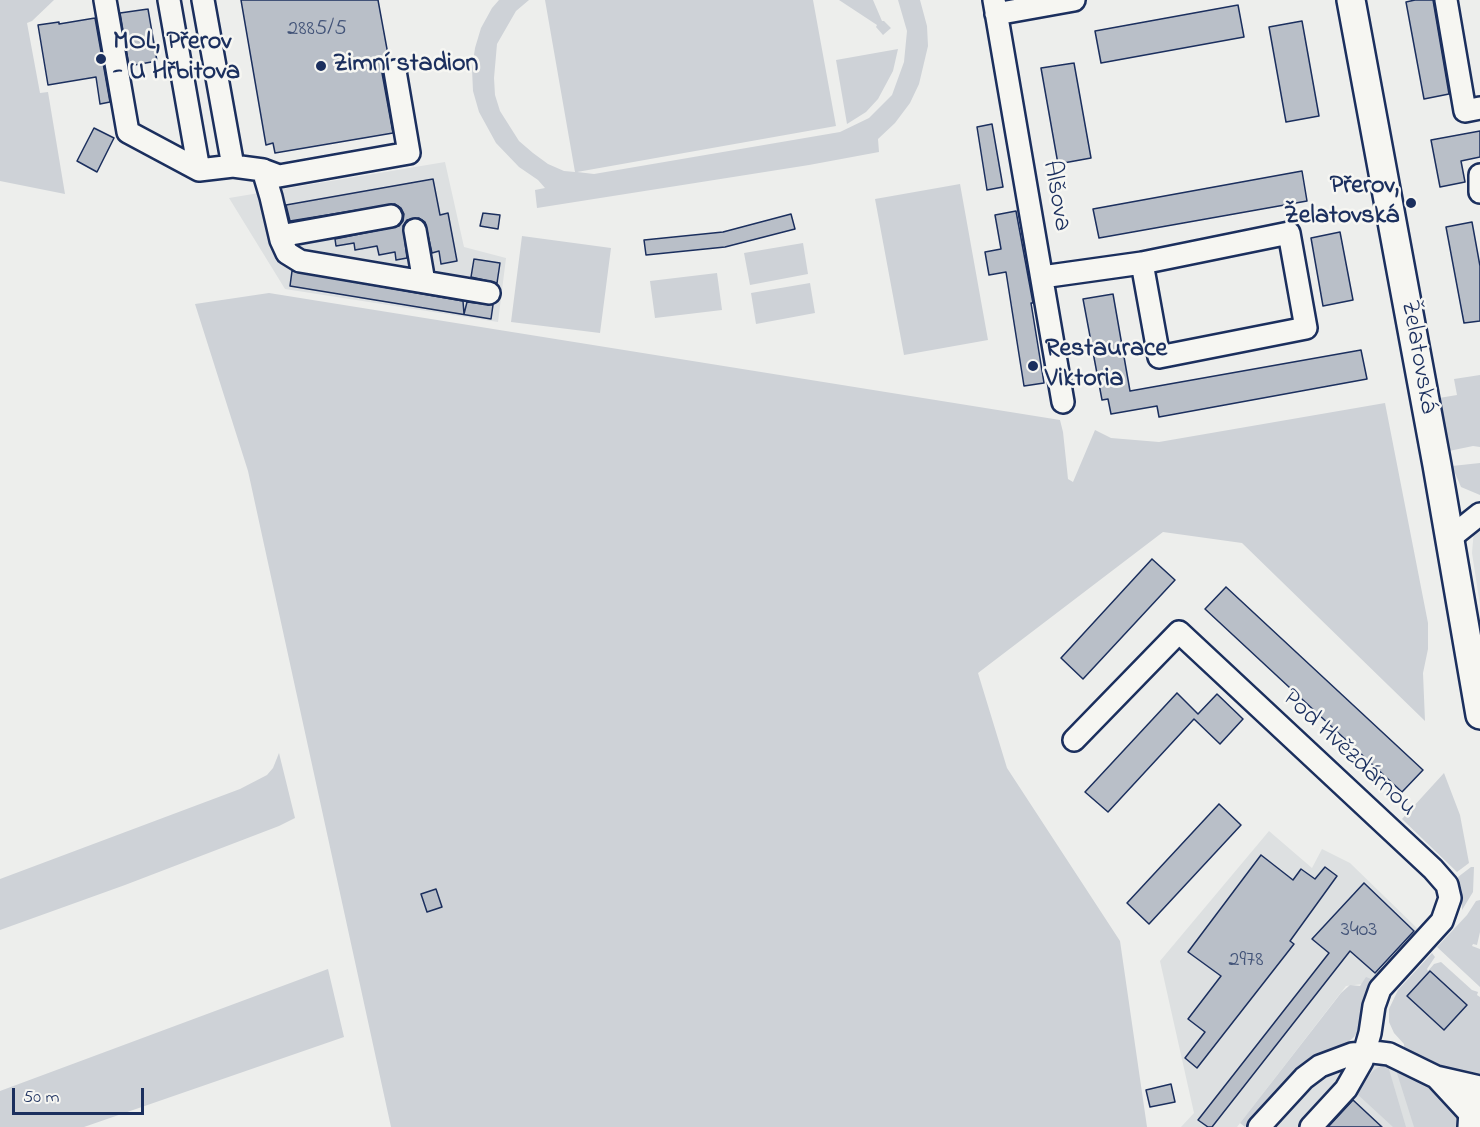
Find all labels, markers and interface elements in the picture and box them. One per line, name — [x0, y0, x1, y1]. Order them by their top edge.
house number: 2885/5 — [287, 17, 347, 43]
place label: MOL, Přerov - U Hřbitova — [113, 28, 240, 89]
place label: Zimní stadion — [333, 50, 478, 82]
marker: MOL, Přerov - U Hřbitova — [94, 52, 108, 66]
marker: Zimní stadion — [314, 59, 328, 73]
street label: Alšova — [1033, 158, 1077, 234]
place label: Přerov, Želatovská — [1284, 172, 1399, 234]
marker: Přerov, Želatovská — [1404, 196, 1418, 210]
street label: Želatovská — [1392, 298, 1442, 416]
place label: Restaurace Viktoria — [1045, 335, 1167, 396]
marker: Restaurace Viktoria — [1026, 359, 1040, 373]
street label: Pod Hvězdárnou — [1274, 684, 1422, 824]
house number: 3403 — [1341, 918, 1377, 944]
house number: 2978 — [1229, 948, 1263, 974]
scale bar — [15, 1076, 147, 1114]
text: 50 m — [23, 1085, 60, 1111]

